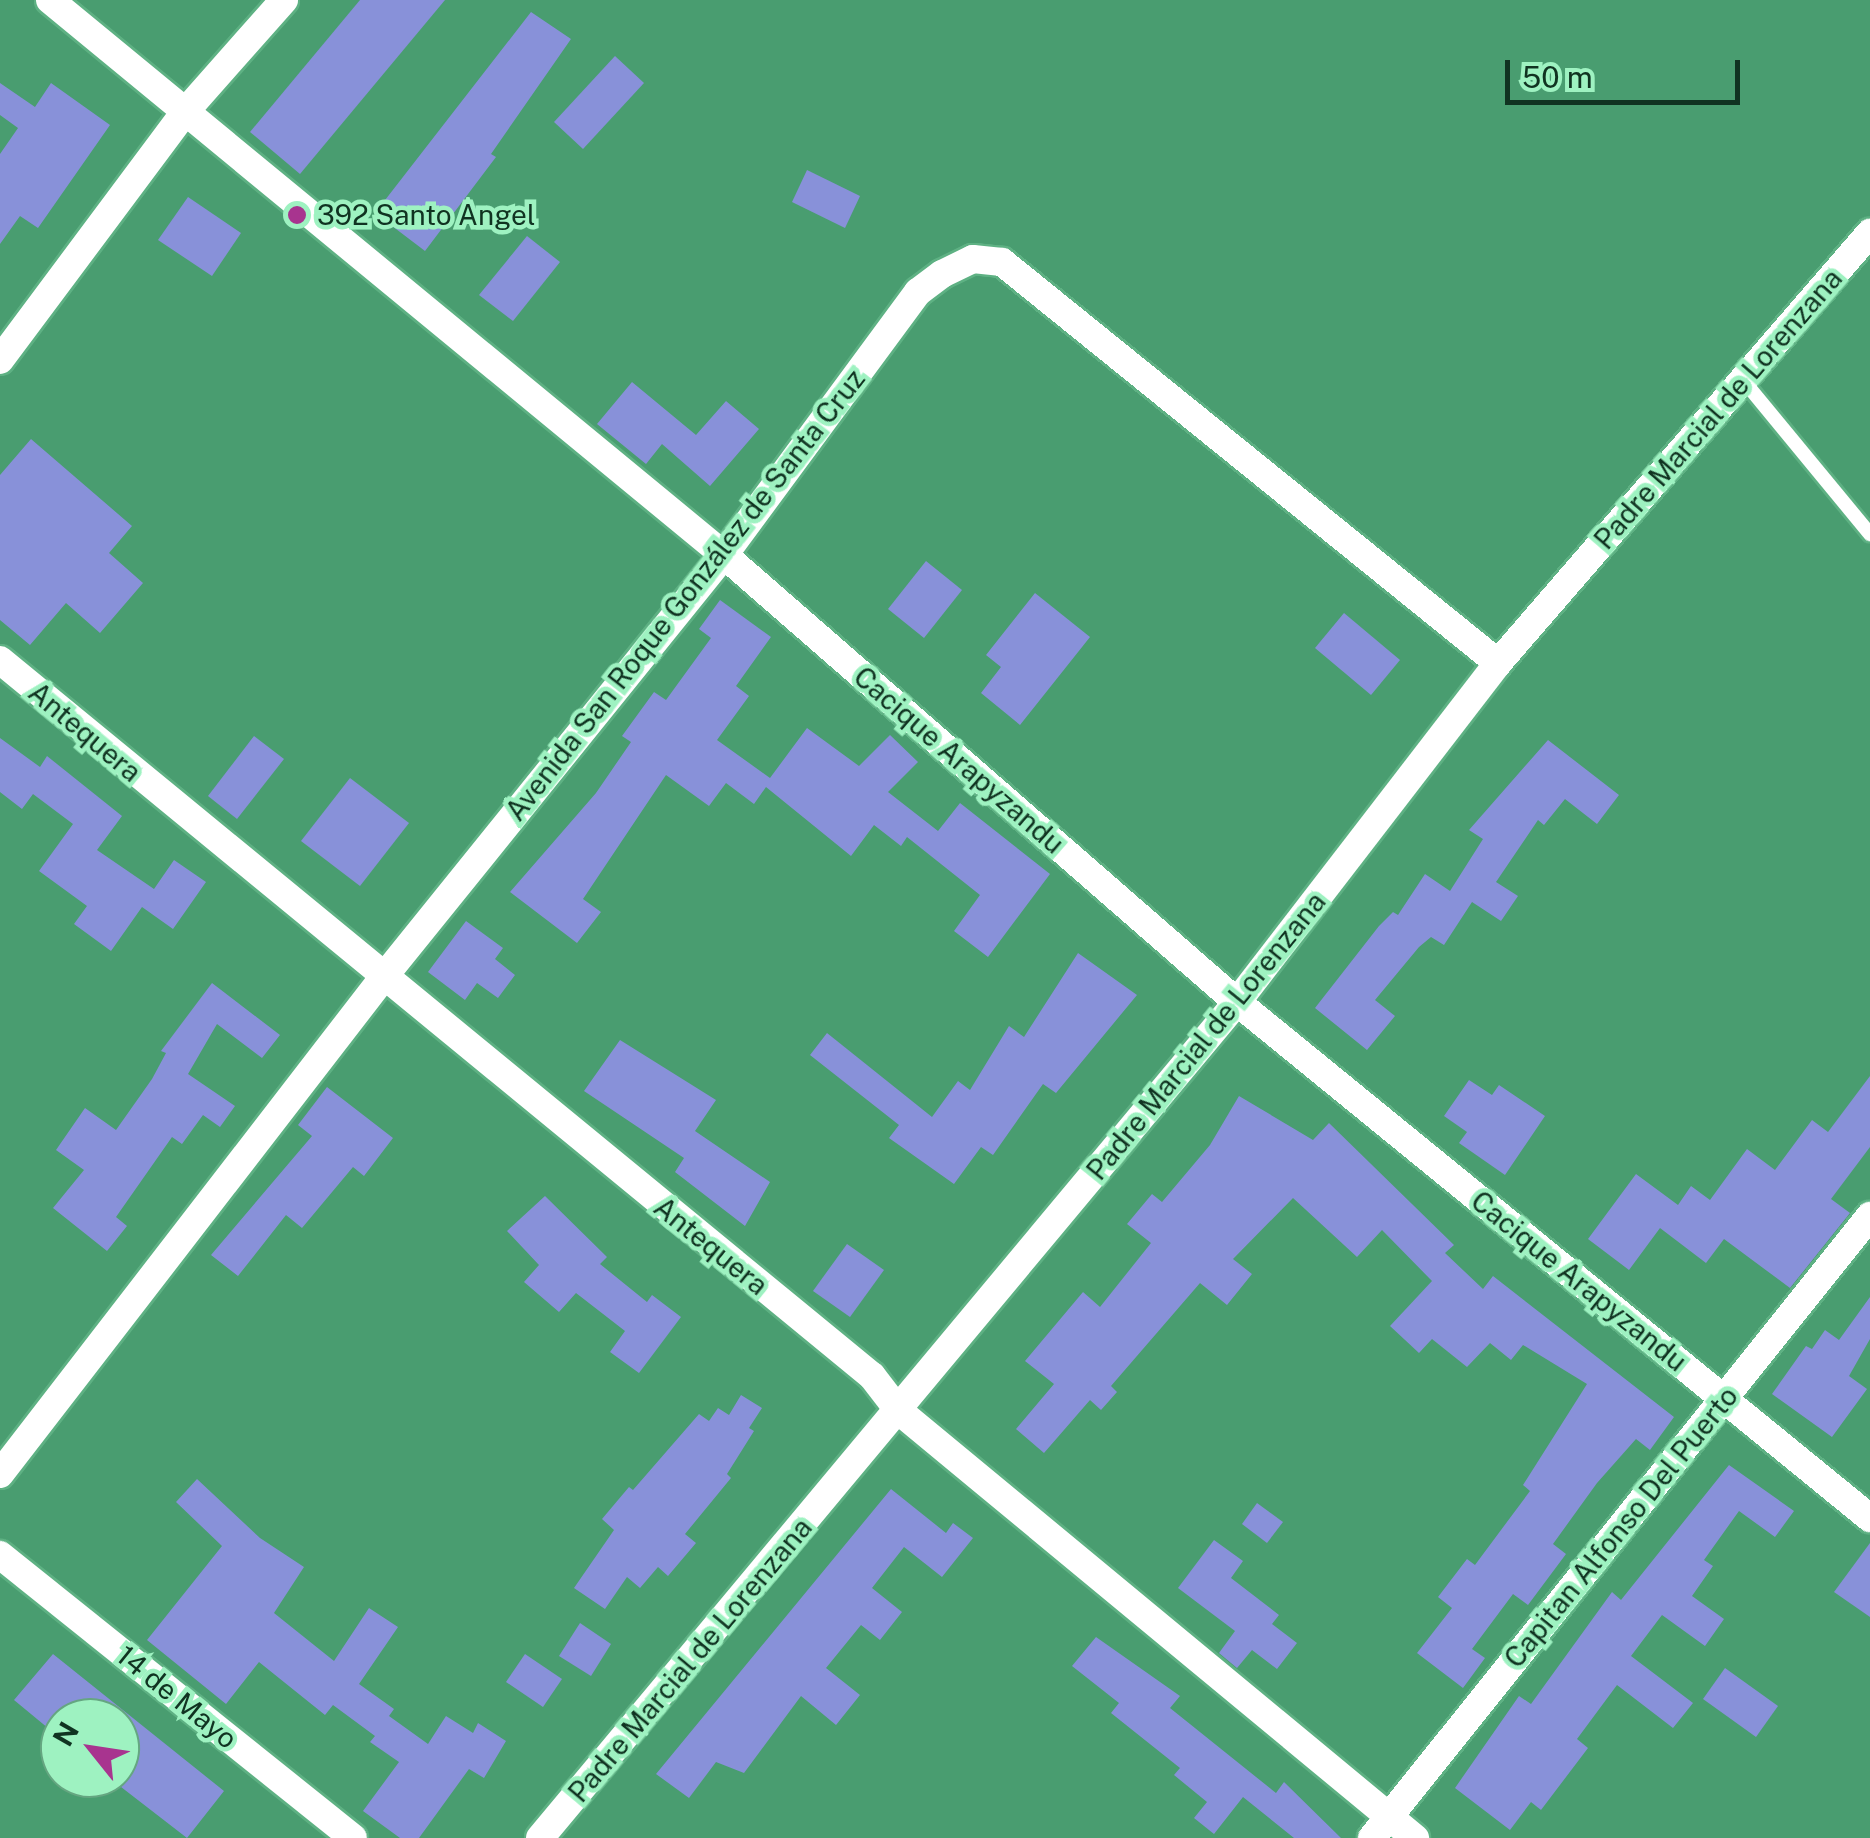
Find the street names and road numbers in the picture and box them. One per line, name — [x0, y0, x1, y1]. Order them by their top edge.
street label: Padre Marcial de Lorenzana — [1587, 262, 1849, 556]
street label: Avenida San Roque González de Santa Cruz — [498, 362, 872, 828]
street label: Cacique Arapyzandu — [847, 660, 1071, 860]
street label: Antequera — [22, 675, 148, 789]
street label: Padre Marcial de Lorenzana — [1079, 885, 1333, 1187]
street label: Cacique Arapyzandu — [1464, 1184, 1694, 1378]
street label: Antequera — [647, 1190, 775, 1302]
street label: Capitan Alfonso Del Puerto — [1497, 1380, 1745, 1674]
street label: Padre Marcial de Lorenzana — [561, 1511, 819, 1809]
street label: 14 de Mayo — [110, 1638, 244, 1756]

